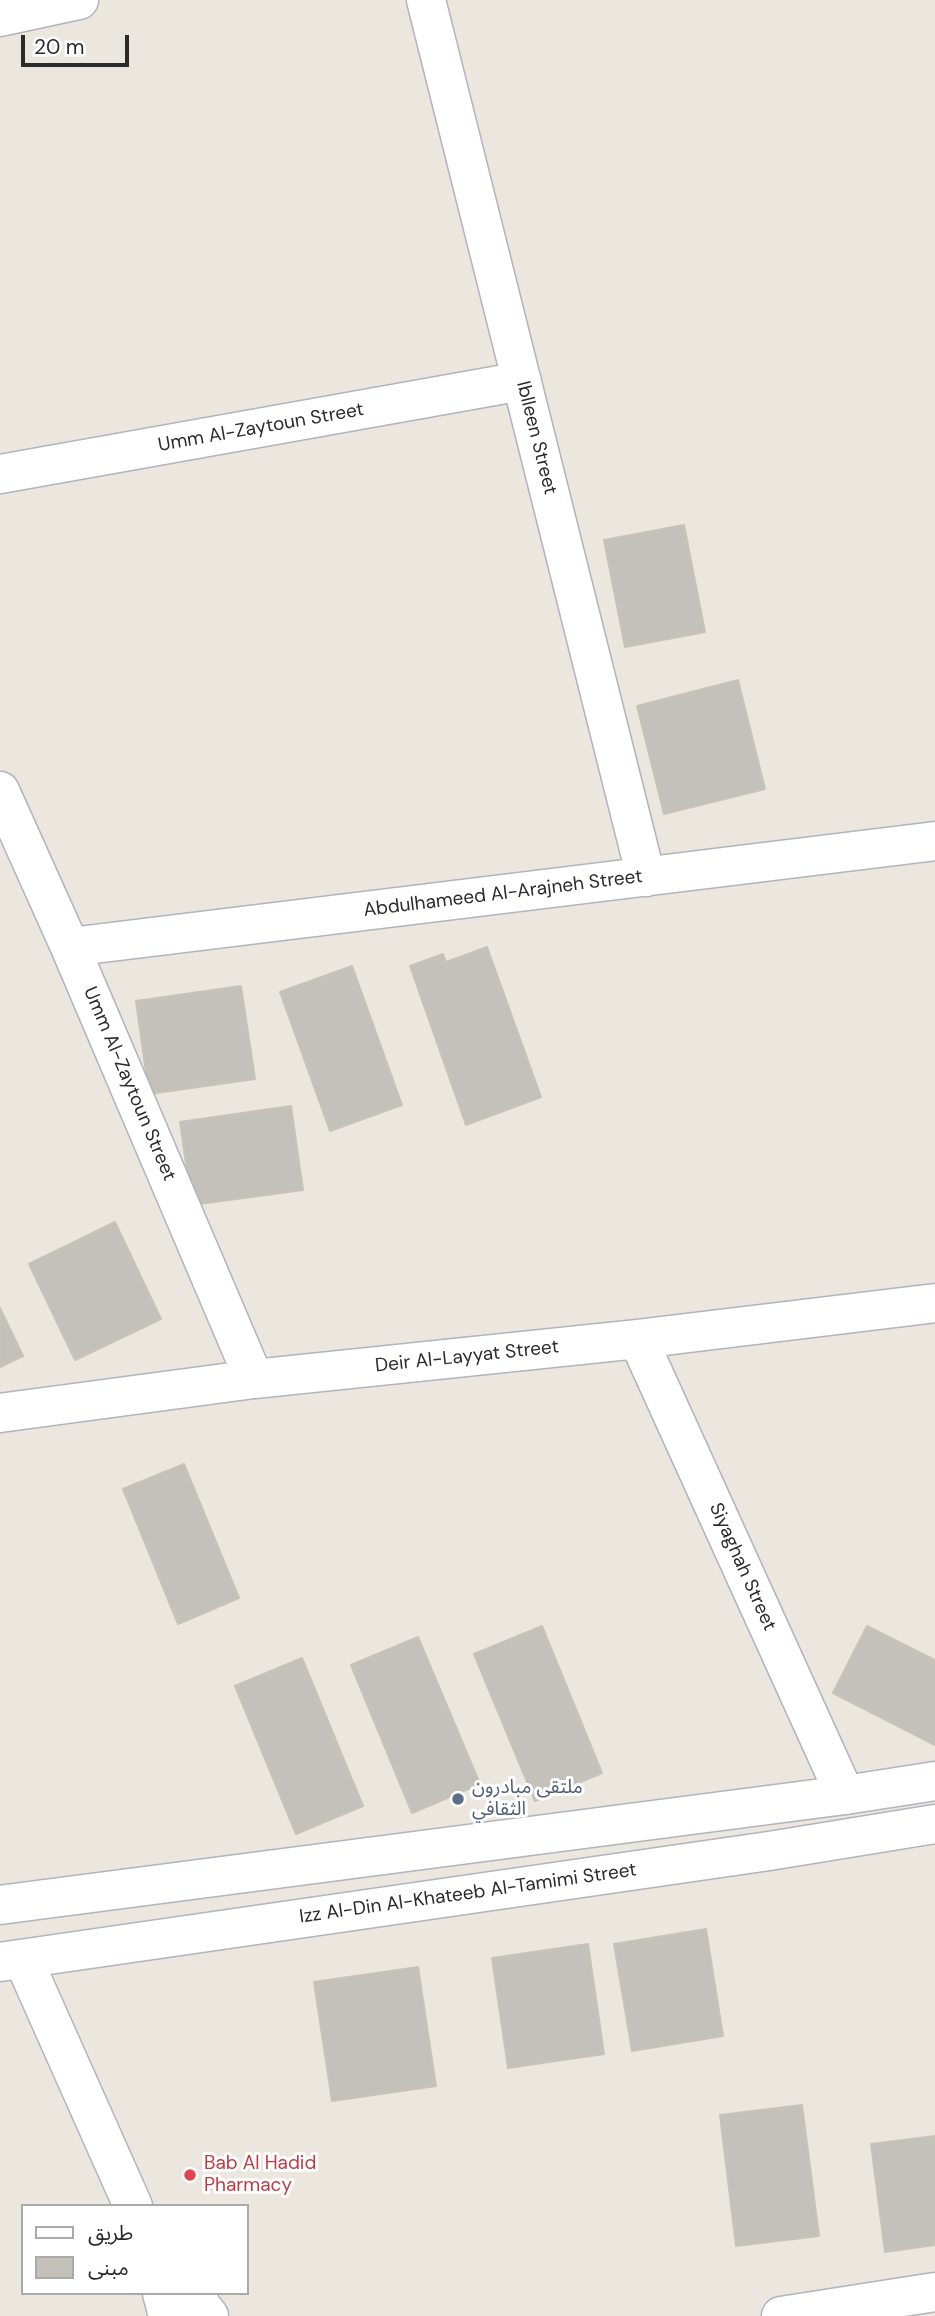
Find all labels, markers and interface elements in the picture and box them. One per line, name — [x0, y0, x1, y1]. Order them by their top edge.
scale bar — [24, 21, 133, 65]
text: 20 m — [34, 33, 85, 61]
street label: Iblleen Street — [511, 379, 561, 497]
street label: Umm Al-Zaytoun Street — [156, 399, 366, 457]
street label: Abdulhameed Al-Arajneh Street — [362, 866, 644, 922]
street label: Umm Al-Zaytoun Street — [78, 984, 180, 1184]
street label: Deir Al-Layyat Street — [374, 1336, 560, 1378]
street label: Siyaghah Street — [704, 1500, 780, 1634]
place label: ملتقى مبادرون الثقافي — [472, 1777, 583, 1821]
marker: ملتقى مبادرون الثقافي — [450, 1791, 466, 1807]
street label: Izz Al-Din Al-Khateeb Al-Tamimi Street — [298, 1859, 638, 1929]
place label: Bab Al Hadid Pharmacy — [204, 2153, 316, 2197]
marker: Bab Al Hadid Pharmacy — [182, 2167, 198, 2183]
legend — [21, 2204, 248, 2295]
text: طريق — [88, 2219, 133, 2247]
text: مبنى — [88, 2254, 129, 2282]

